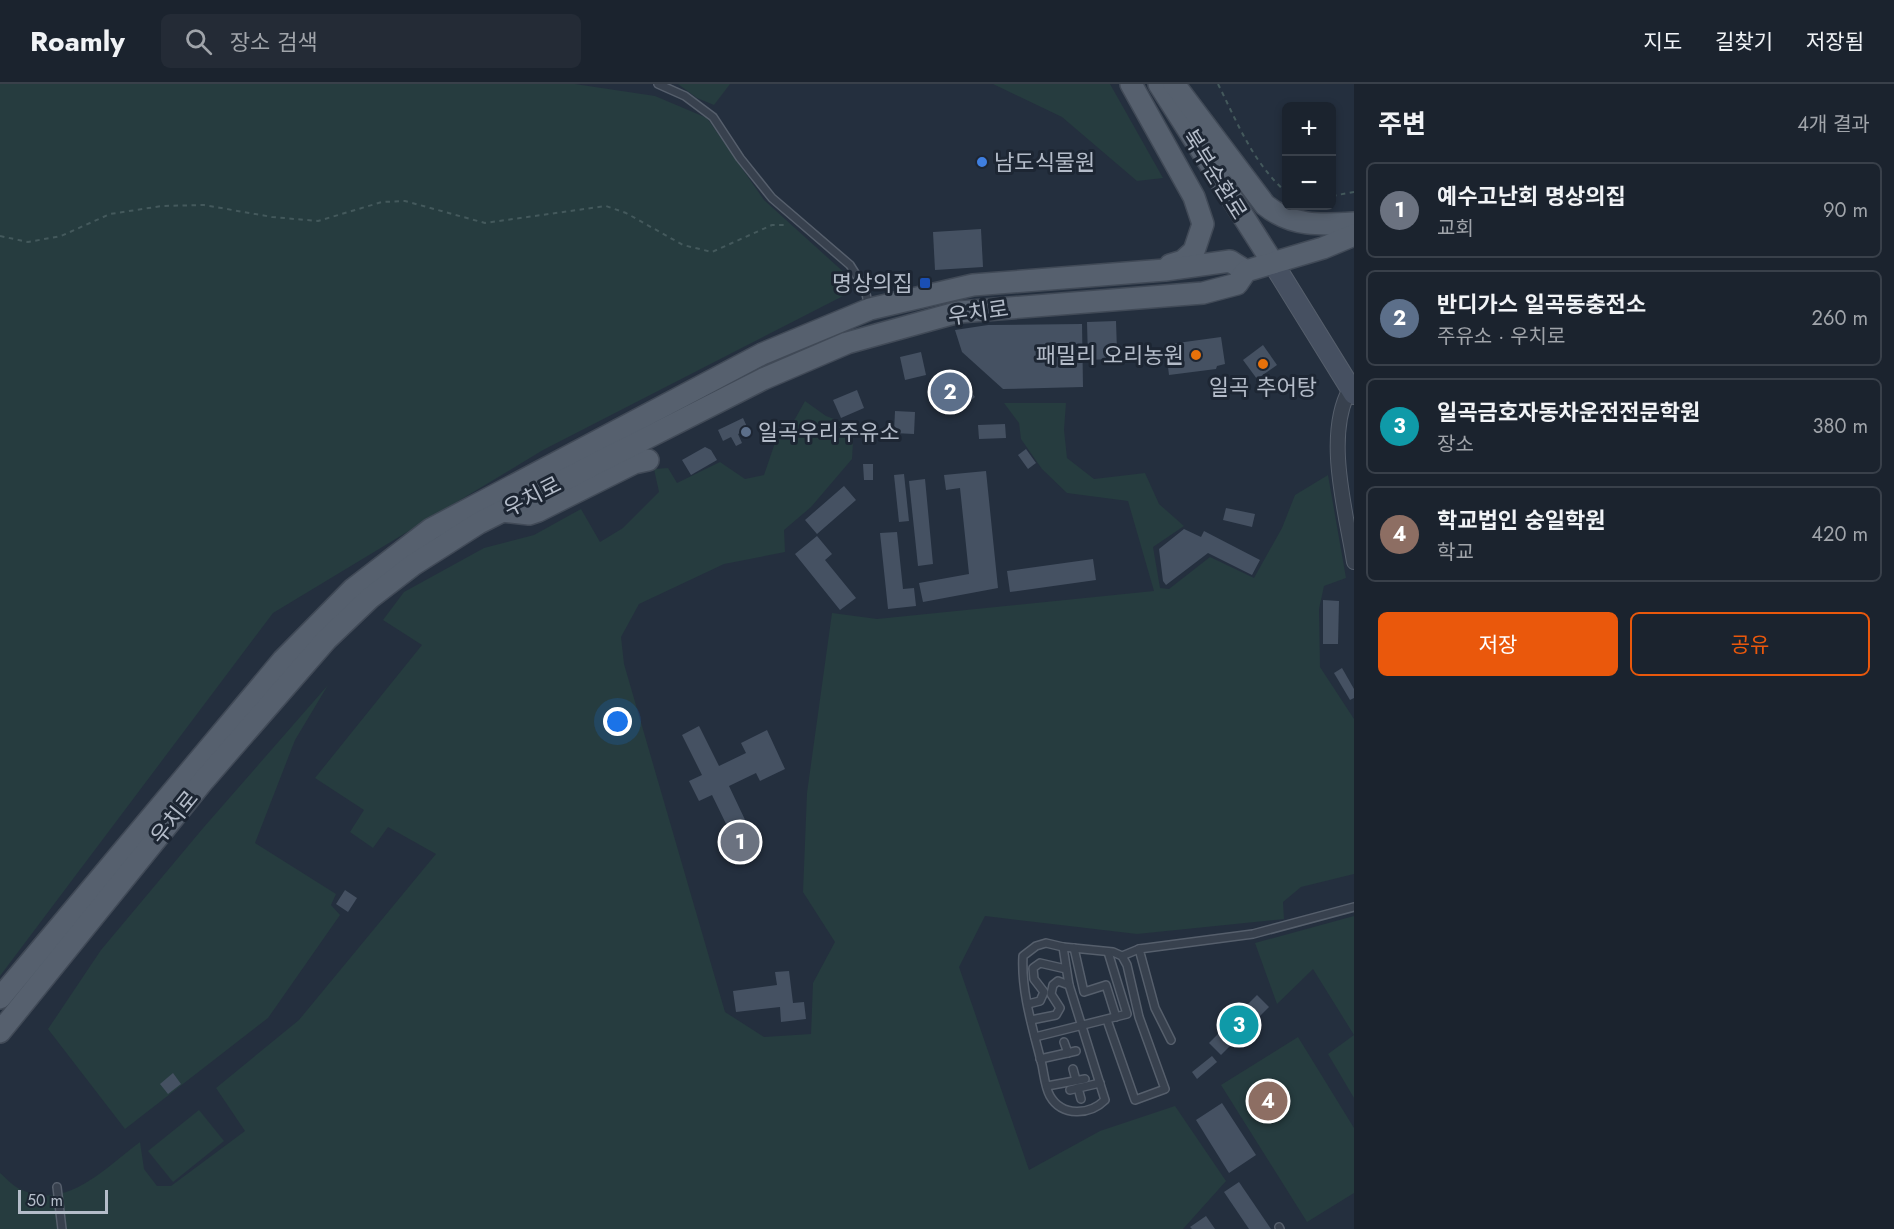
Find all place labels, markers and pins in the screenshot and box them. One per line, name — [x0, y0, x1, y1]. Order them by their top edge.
place label: 남도식물원 — [994, 146, 1095, 178]
marker: 남도식물원 — [975, 155, 989, 169]
place label: 명상의집 — [832, 267, 913, 299]
marker: 명상의집 — [918, 276, 932, 290]
place label: 패밀리 오리농원 — [1036, 339, 1184, 371]
marker: 패밀리 오리농원 — [1189, 348, 1203, 362]
marker: 일곡 추어탕 — [1256, 357, 1270, 371]
pin: 2 — [930, 370, 970, 414]
place label: 일곡 추어탕 — [1209, 371, 1317, 403]
place label: 일곡우리주유소 — [758, 416, 900, 448]
marker: 일곡우리주유소 — [739, 425, 753, 439]
pin: 1 — [720, 820, 760, 864]
pin: 3 — [1220, 1002, 1258, 1048]
pin: 4 — [1248, 1078, 1288, 1124]

